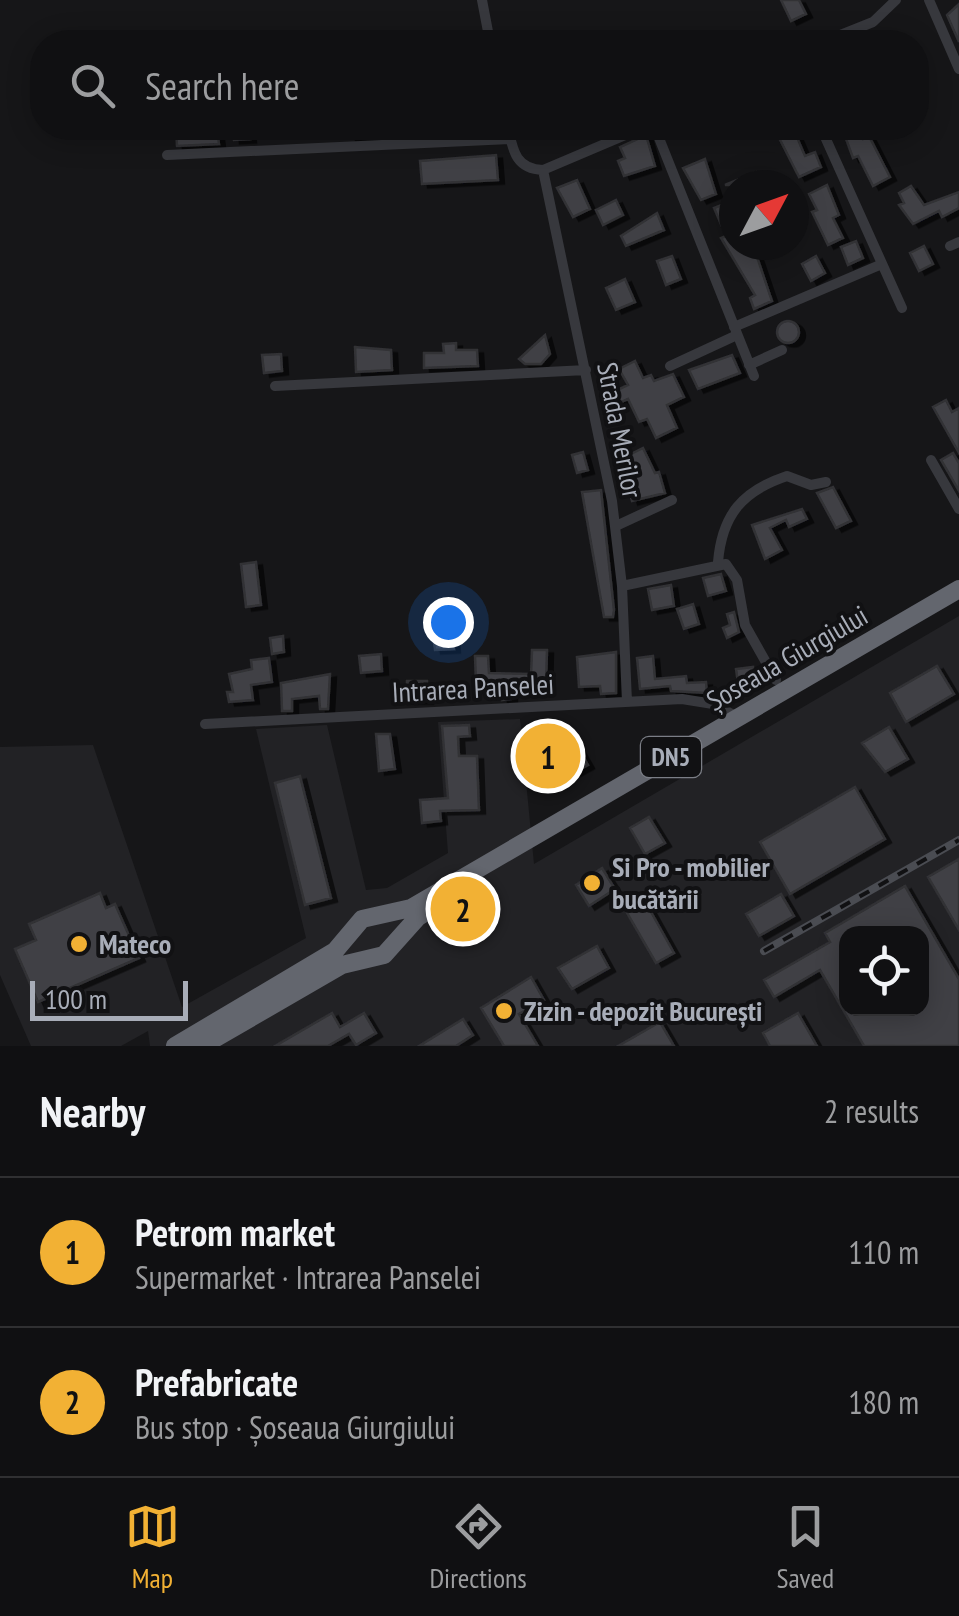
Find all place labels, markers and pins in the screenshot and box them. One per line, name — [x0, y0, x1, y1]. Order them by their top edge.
pin: 1 — [516, 718, 580, 794]
place label: Si Pro - mobilier bucătării — [612, 848, 770, 917]
pin: 2 — [430, 872, 496, 946]
marker: Si Pro - mobilier bucătării — [581, 872, 603, 894]
place label: Mateco — [99, 925, 171, 962]
marker: Mateco — [68, 933, 90, 955]
place label: Zizin - depozit București — [524, 992, 762, 1029]
marker: Zizin - depozit București — [493, 1000, 515, 1022]

